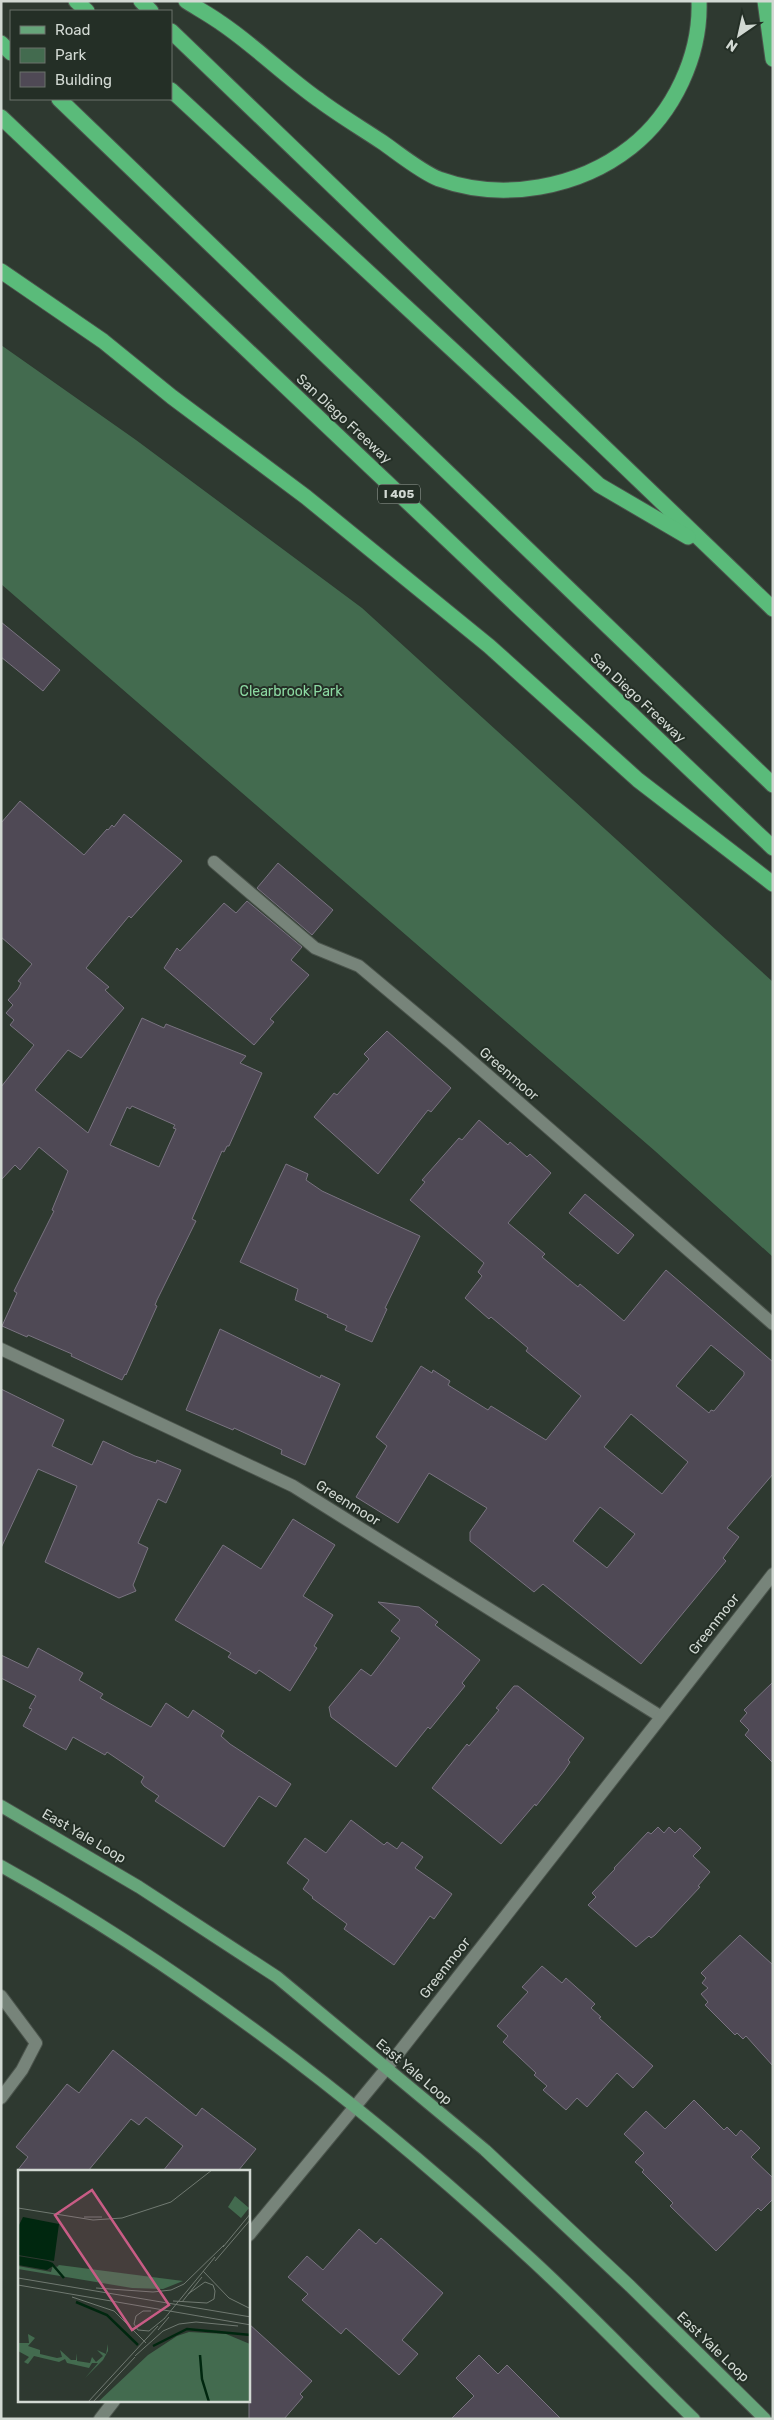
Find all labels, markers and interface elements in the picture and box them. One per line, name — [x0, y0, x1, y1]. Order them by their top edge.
legend — [10, 10, 172, 100]
north arrow — [714, 10, 764, 60]
text: Road — [55, 21, 91, 39]
text: N — [723, 35, 741, 55]
text: Park — [55, 46, 86, 64]
text: Building — [55, 71, 112, 89]
street label: San Diego Freeway — [293, 370, 395, 468]
road number: I 405 — [378, 484, 420, 504]
street label: San Diego Freeway — [587, 649, 689, 747]
park label: Clearbrook Park — [240, 683, 343, 700]
street label: Greenmoor — [476, 1044, 543, 1105]
street label: Greenmoor — [313, 1477, 384, 1530]
street label: Greenmoor — [685, 1590, 743, 1658]
street label: East Yale Loop — [39, 1805, 129, 1867]
street label: Greenmoor — [416, 1934, 474, 2002]
street label: East Yale Loop — [373, 2035, 455, 2109]
inset map — [18, 2170, 250, 2402]
street label: East Yale Loop — [673, 2308, 753, 2386]

